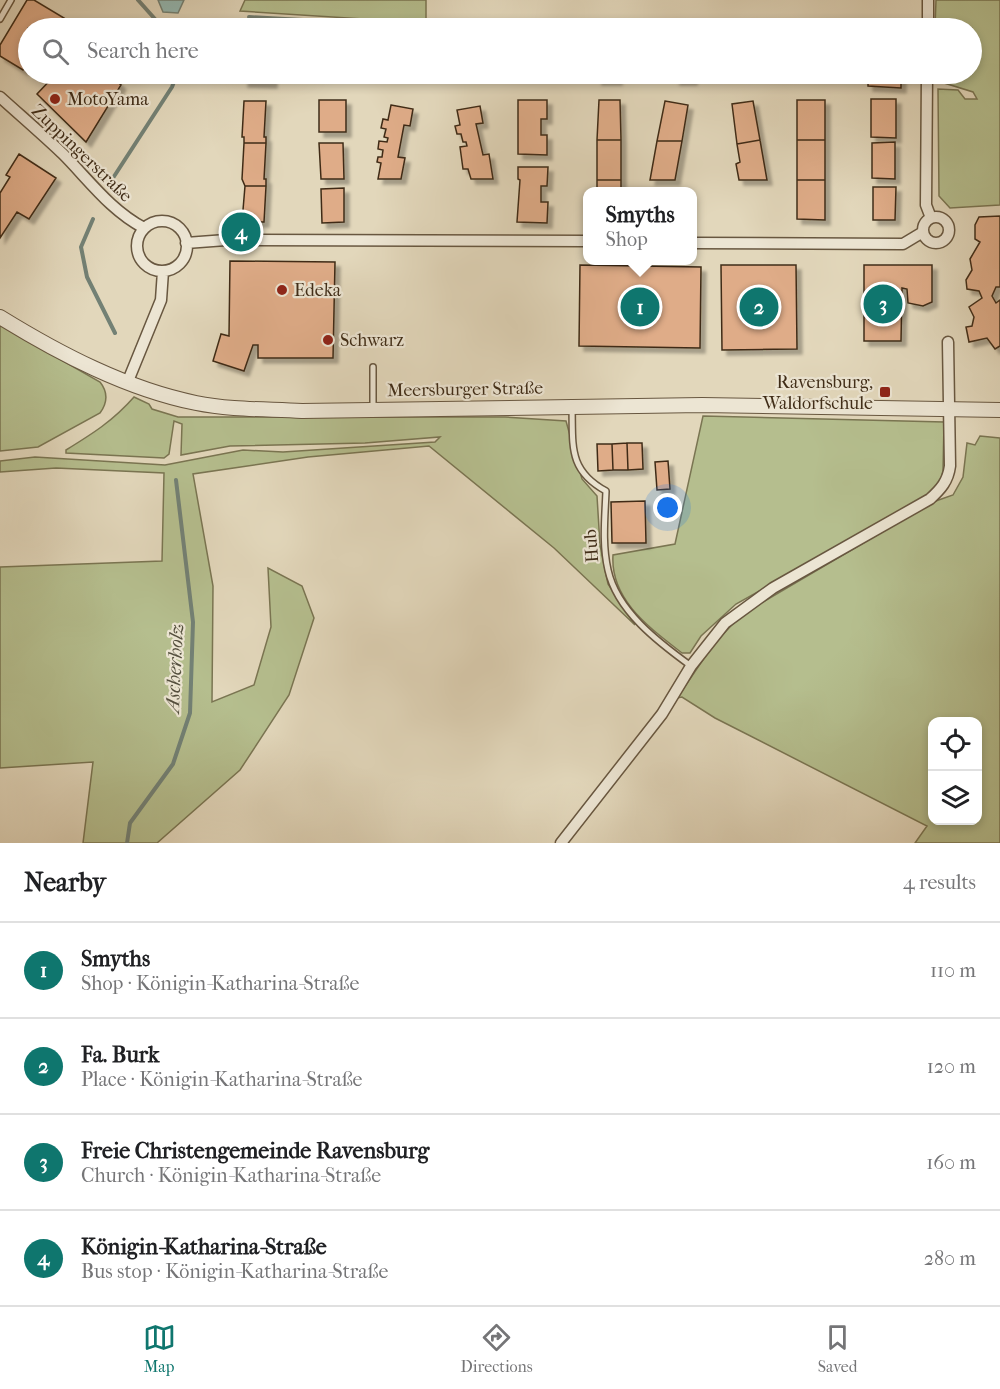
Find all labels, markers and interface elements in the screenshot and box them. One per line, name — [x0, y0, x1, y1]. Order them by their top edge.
search box — [18, 18, 982, 84]
icon: search — [39, 35, 72, 68]
text: Search here — [87, 38, 199, 64]
place label: MotoYama — [67, 89, 149, 110]
marker: MotoYama — [48, 92, 62, 106]
street label: Zuppingerstraße — [27, 100, 136, 207]
popup — [583, 187, 697, 265]
text: Smyths — [605, 202, 675, 228]
pin: 4 — [222, 210, 260, 254]
text: Shop — [605, 228, 648, 251]
place label: Edeka — [294, 280, 342, 301]
pin: 3 — [864, 282, 902, 326]
marker: Edeka — [275, 283, 289, 297]
pin: 1 — [620, 284, 660, 330]
pin: 2 — [740, 284, 778, 330]
place label: Schwarz — [340, 330, 404, 351]
marker: Schwarz — [321, 333, 335, 347]
place label: Ravensburg, Waldorfschule — [762, 372, 873, 414]
street label: Meersburger Straße — [387, 378, 543, 401]
marker: Ravensburg, Waldorfschule — [878, 385, 892, 399]
your location — [653, 493, 682, 522]
street label: Hub — [580, 528, 603, 563]
water label: Ascherholz — [161, 623, 188, 716]
map controls — [928, 717, 982, 825]
button: locate — [928, 717, 982, 771]
button: layers — [928, 771, 982, 825]
text: Nearby — [24, 867, 106, 898]
text: 4 results — [903, 871, 976, 894]
text: Smyths — [81, 946, 150, 972]
text: 1 — [40, 959, 47, 982]
text: 110 m — [930, 959, 976, 982]
text: Shop · Königin-Katharina-Straße — [81, 972, 359, 995]
text: Fa. Burk — [81, 1042, 159, 1068]
text: 2 — [38, 1055, 49, 1078]
text: 120 m — [927, 1055, 976, 1078]
text: Place · Königin-Katharina-Straße — [81, 1068, 362, 1091]
text: Freie Christengemeinde Ravensburg — [81, 1138, 429, 1164]
text: 3 — [39, 1151, 48, 1174]
text: 160 m — [926, 1151, 976, 1174]
text: Church · Königin-Katharina-Straße — [81, 1164, 381, 1187]
text: Königin-Katharina-Straße — [81, 1234, 327, 1260]
text: 4 — [38, 1247, 49, 1270]
text: 280 m — [924, 1247, 976, 1270]
text: Bus stop · Königin-Katharina-Straße — [81, 1260, 388, 1283]
tab: Map — [143, 1321, 176, 1376]
tab: Directions — [461, 1321, 533, 1376]
tab: Saved — [818, 1321, 857, 1376]

